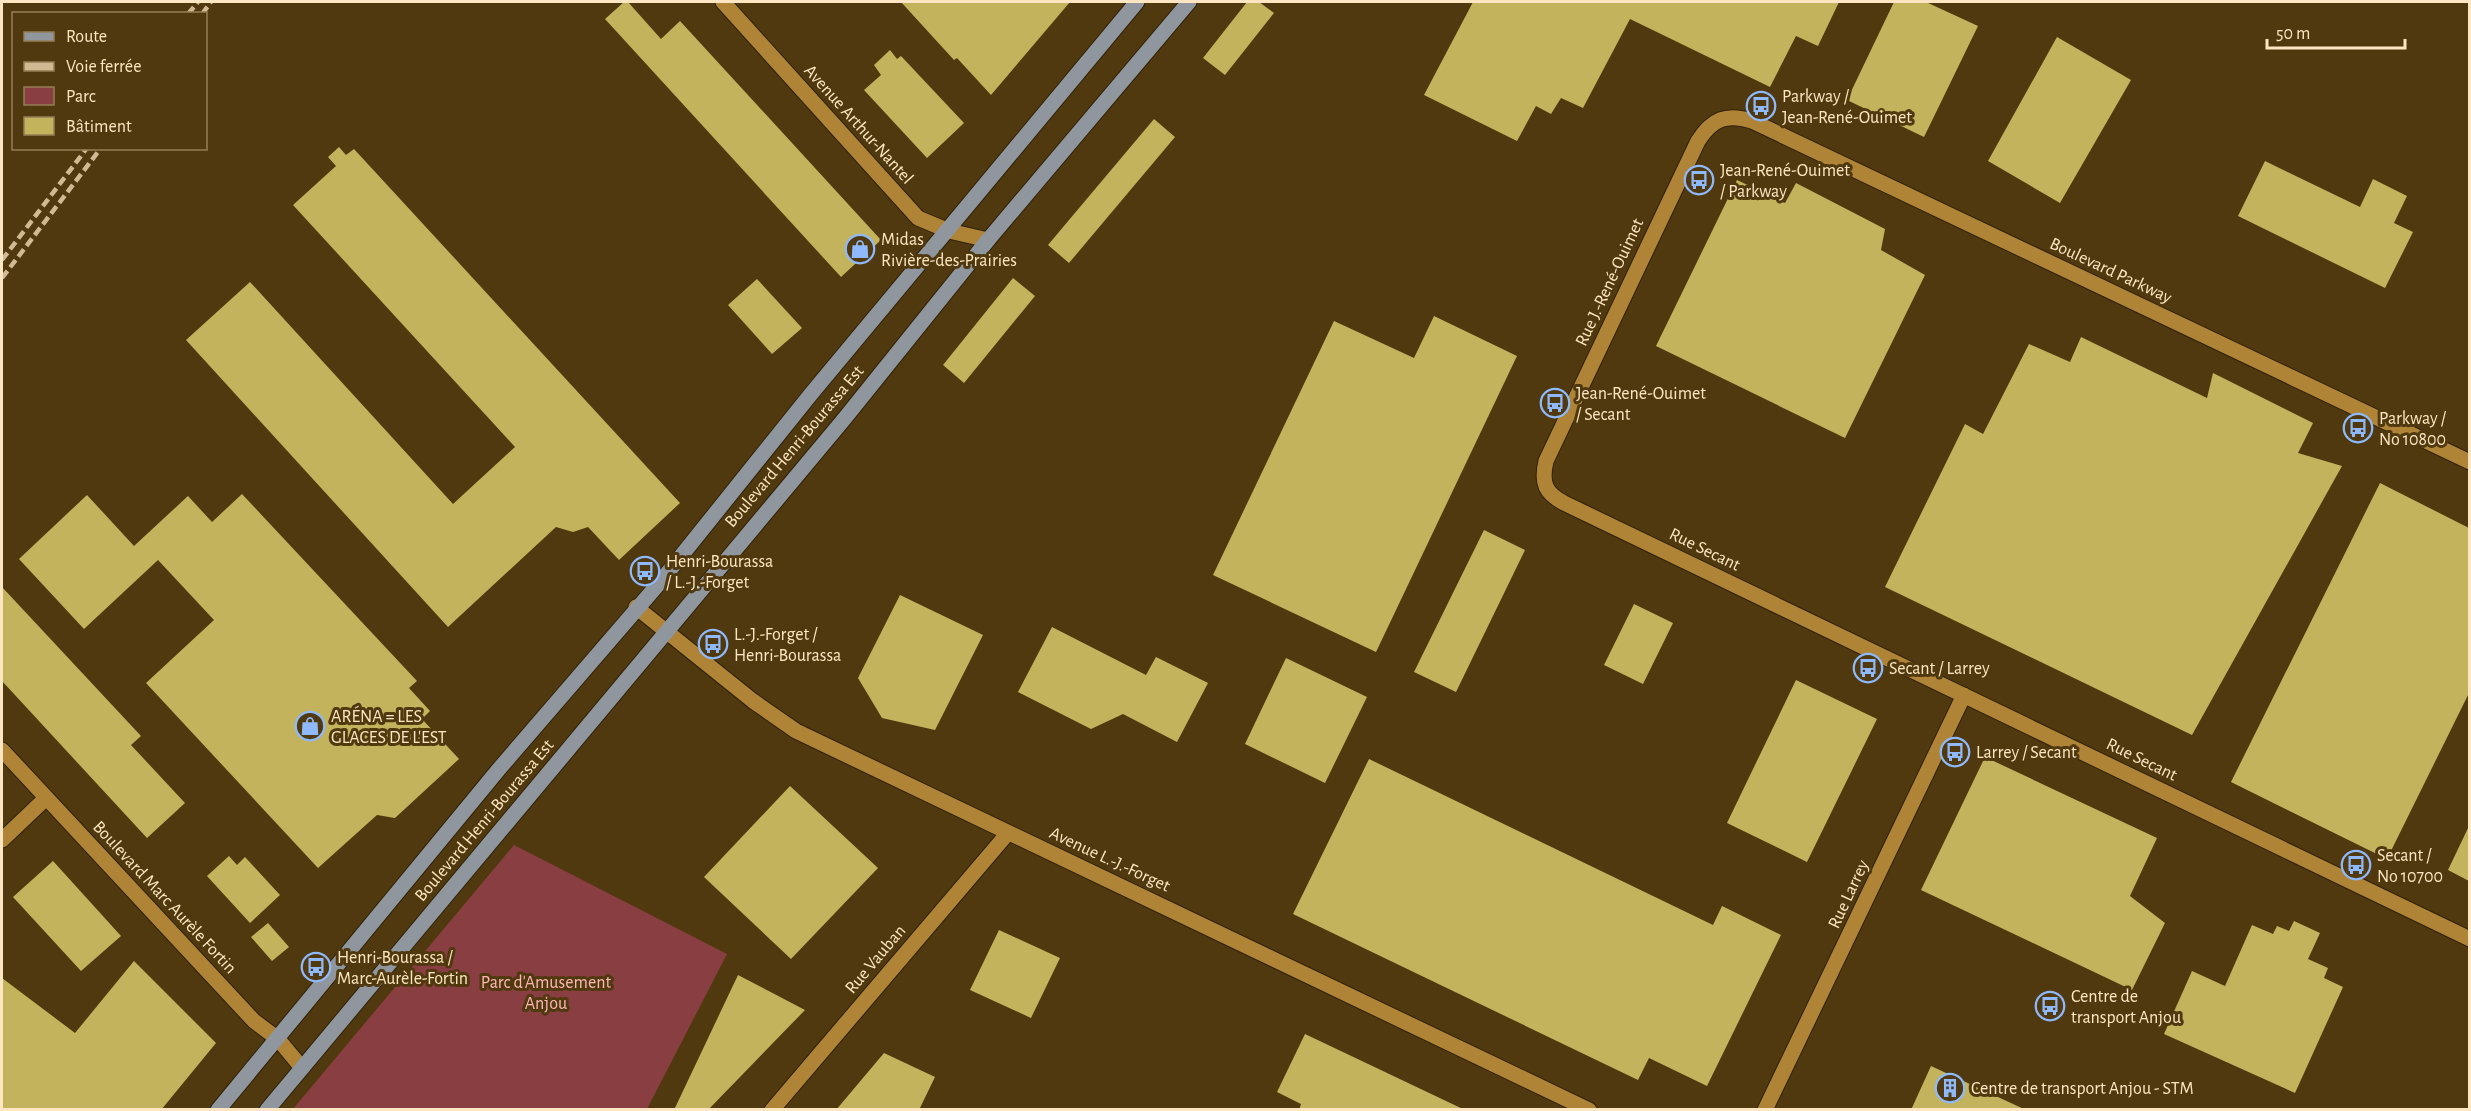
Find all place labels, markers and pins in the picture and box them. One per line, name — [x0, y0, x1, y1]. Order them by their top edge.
place label: Parkway / Jean-René-Ouimet — [1782, 88, 1912, 127]
bus stop icon: Parkway / Jean-René-Ouimet — [1745, 90, 1777, 122]
place label: Jean-René-Ouimet / Parkway — [1720, 162, 1850, 201]
bus stop icon: Jean-René-Ouimet / Parkway — [1683, 164, 1715, 196]
place label: Midas Rivière-des-Prairies — [881, 231, 1017, 270]
shop icon: Midas Rivière-des-Prairies — [844, 233, 876, 265]
place label: Jean-René-Ouimet / Secant — [1576, 385, 1706, 424]
bus stop icon: Jean-René-Ouimet / Secant — [1539, 387, 1571, 419]
place label: Parkway / No 10800 — [2379, 410, 2447, 449]
bus stop icon: Parkway / No 10800 — [2342, 412, 2374, 444]
place label: Henri-Bourassa / L.-J.-Forget — [666, 553, 773, 592]
bus stop icon: Henri-Bourassa / L.-J.-Forget — [629, 555, 661, 587]
place label: L.-J.-Forget / Henri-Bourassa — [734, 626, 841, 665]
bus stop icon: L.-J.-Forget / Henri-Bourassa — [697, 628, 729, 660]
bus stop icon: Secant / Larrey — [1852, 652, 1884, 684]
place label: Secant / Larrey — [1889, 660, 1990, 678]
place label: ARÉNA = LES GLACES DE L'EST — [331, 705, 447, 747]
shop icon: ARÉNA = LES GLACES DE L'EST — [294, 710, 326, 742]
bus stop icon: Larrey / Secant — [1939, 736, 1971, 768]
place label: Larrey / Secant — [1976, 744, 2077, 762]
place label: Secant / No 10700 — [2377, 847, 2443, 886]
bus stop icon: Secant / No 10700 — [2340, 849, 2372, 881]
place label: Henri-Bourassa / Marc-Aurèle-Fortin — [337, 949, 468, 988]
bus stop icon: Henri-Bourassa / Marc-Aurèle-Fortin — [300, 951, 332, 983]
place label: Centre de transport Anjou — [2071, 988, 2181, 1027]
bus stop icon: Centre de transport Anjou — [2034, 990, 2066, 1022]
building icon: Centre de transport Anjou - STM — [1934, 1072, 1966, 1104]
place label: Centre de transport Anjou - STM — [1971, 1080, 2194, 1098]

